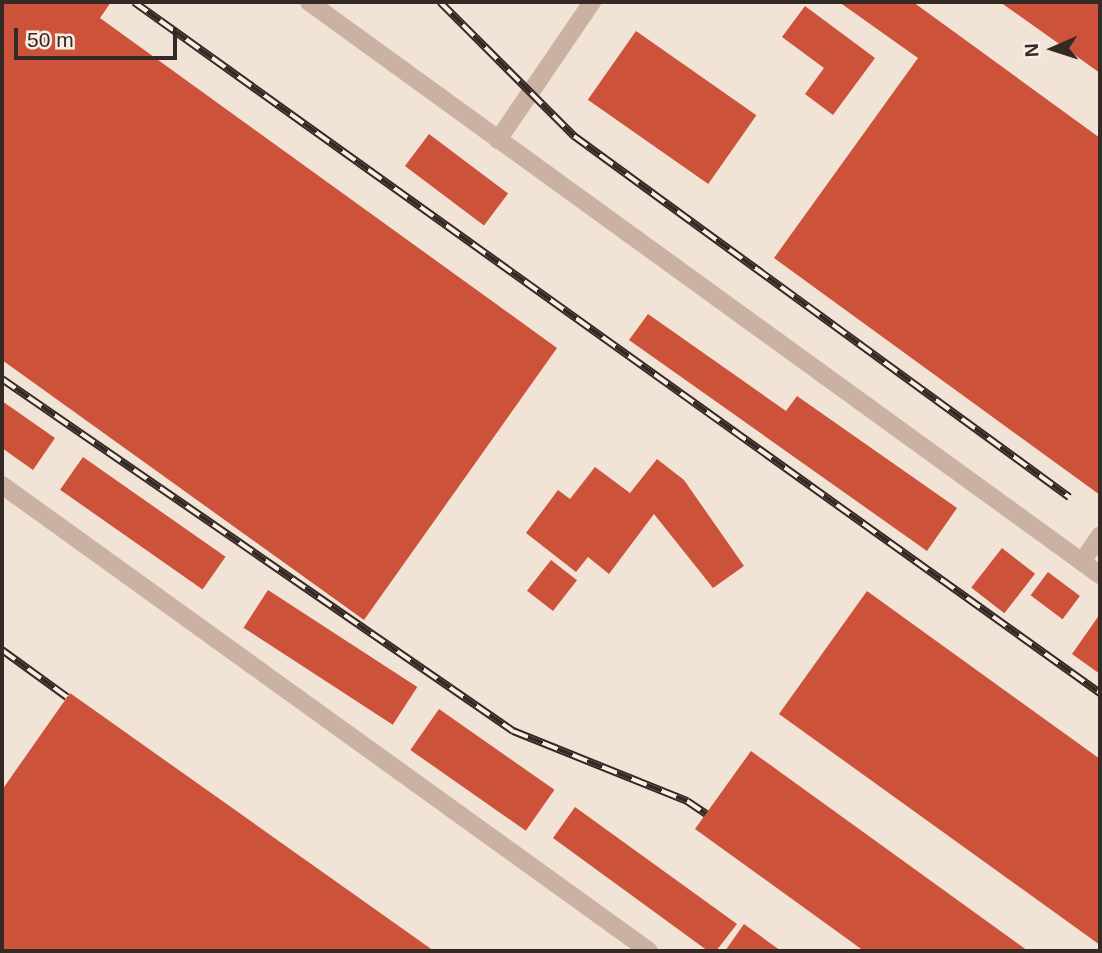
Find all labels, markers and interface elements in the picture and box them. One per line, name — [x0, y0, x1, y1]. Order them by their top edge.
scale bar — [18, 14, 180, 58]
north arrow — [1018, 14, 1088, 84]
text: 50 m — [27, 28, 74, 51]
text: N — [1021, 43, 1042, 58]

